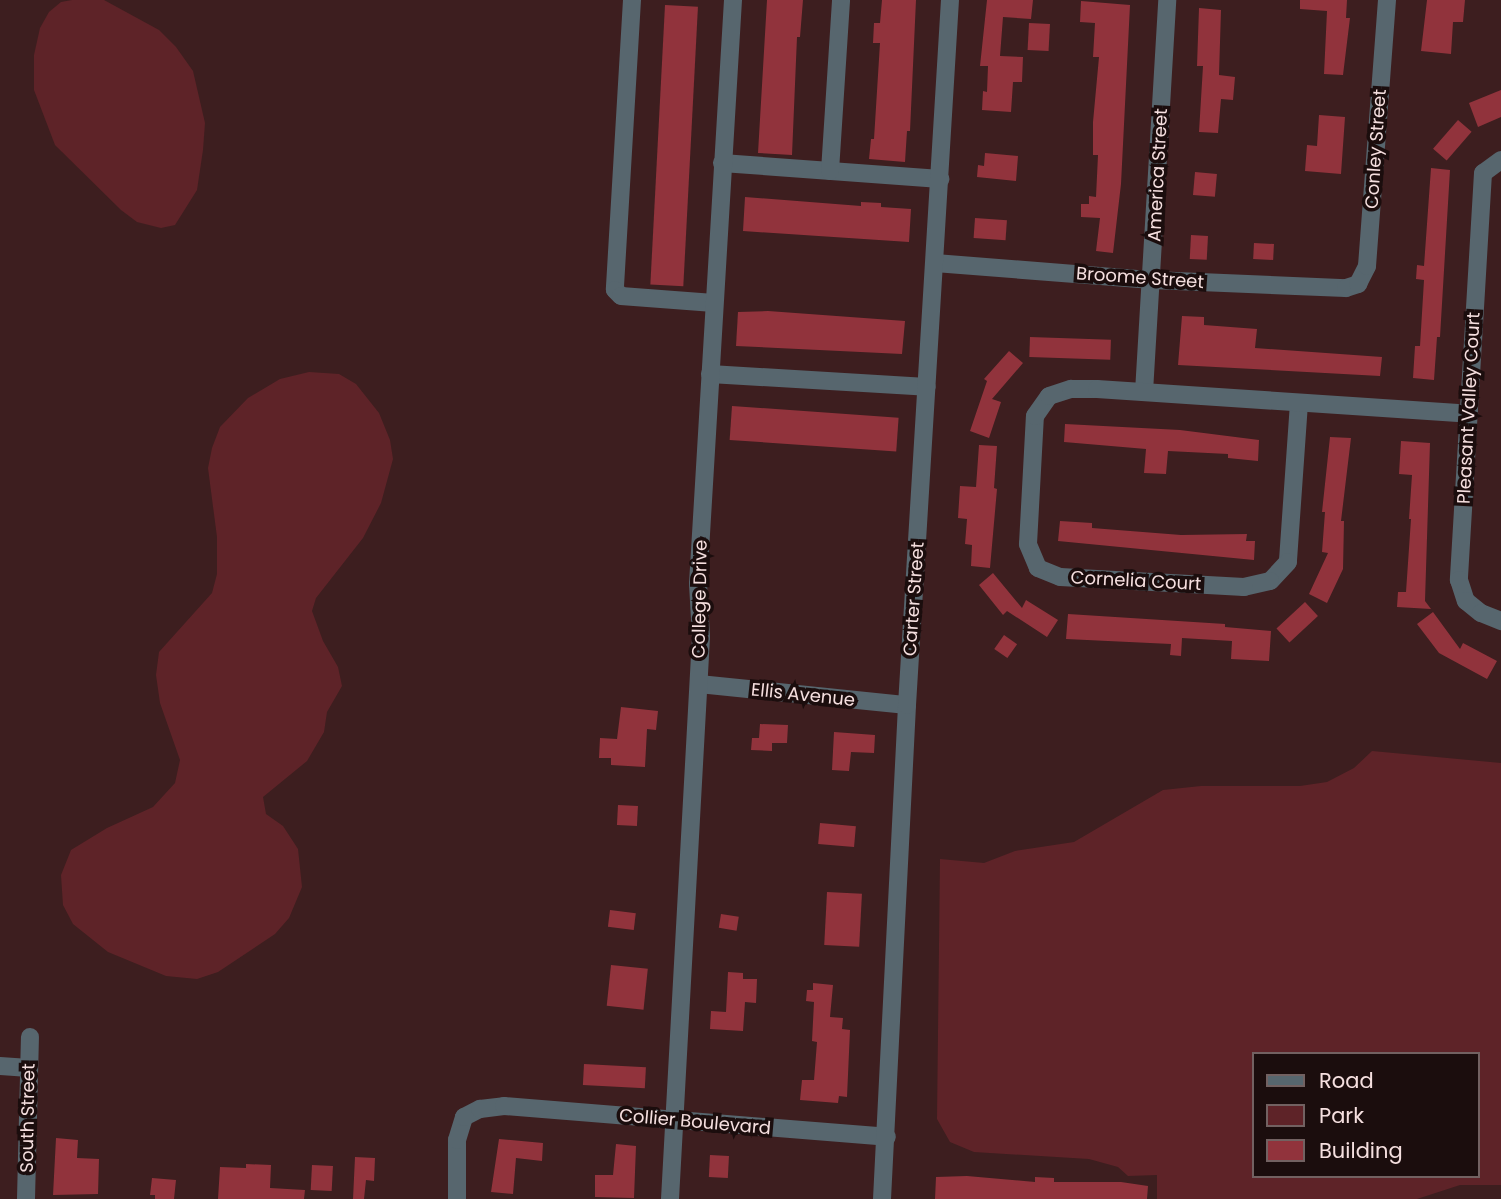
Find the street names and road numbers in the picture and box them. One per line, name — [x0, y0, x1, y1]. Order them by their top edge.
street label: Conley Street — [1361, 88, 1391, 210]
street label: America Street — [1144, 108, 1172, 242]
street label: Broome Street — [1075, 263, 1205, 293]
street label: Pleasant Valley Court — [1453, 312, 1485, 504]
street label: College Drive — [688, 539, 712, 659]
street label: Carter Street — [899, 541, 929, 657]
street label: Cornelia Court — [1070, 567, 1202, 595]
street label: Ellis Avenue — [750, 679, 856, 711]
street label: South Street — [16, 1063, 40, 1173]
street label: Collier Boulevard — [618, 1105, 772, 1139]

